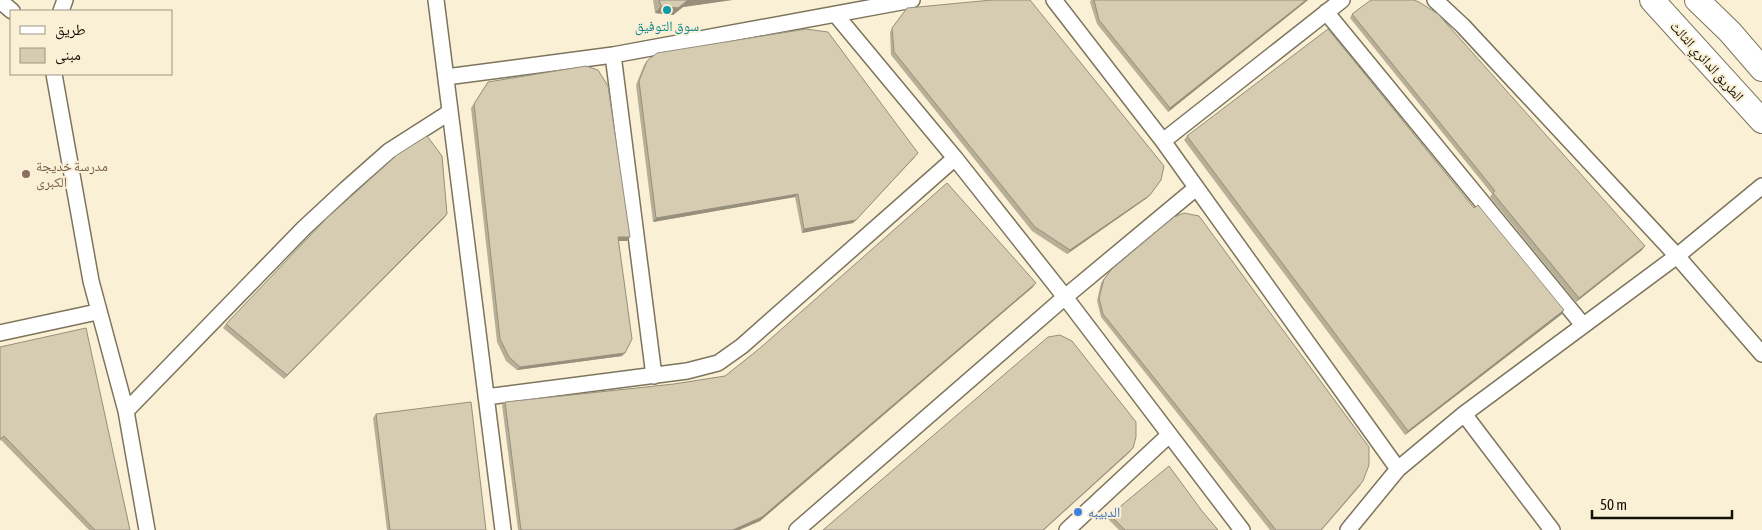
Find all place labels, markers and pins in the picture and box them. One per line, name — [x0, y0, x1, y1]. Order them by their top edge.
marker: سوق التوفيق — [661, 4, 673, 16]
place label: سوق التوفيق — [635, 18, 699, 36]
place label: مدرسة خديجة الكبرى — [36, 158, 108, 191]
marker: مدرسة خديجة الكبرى — [20, 168, 32, 180]
place label: الدبيبه — [1088, 504, 1120, 520]
marker: الدبيبه — [1072, 506, 1084, 518]

